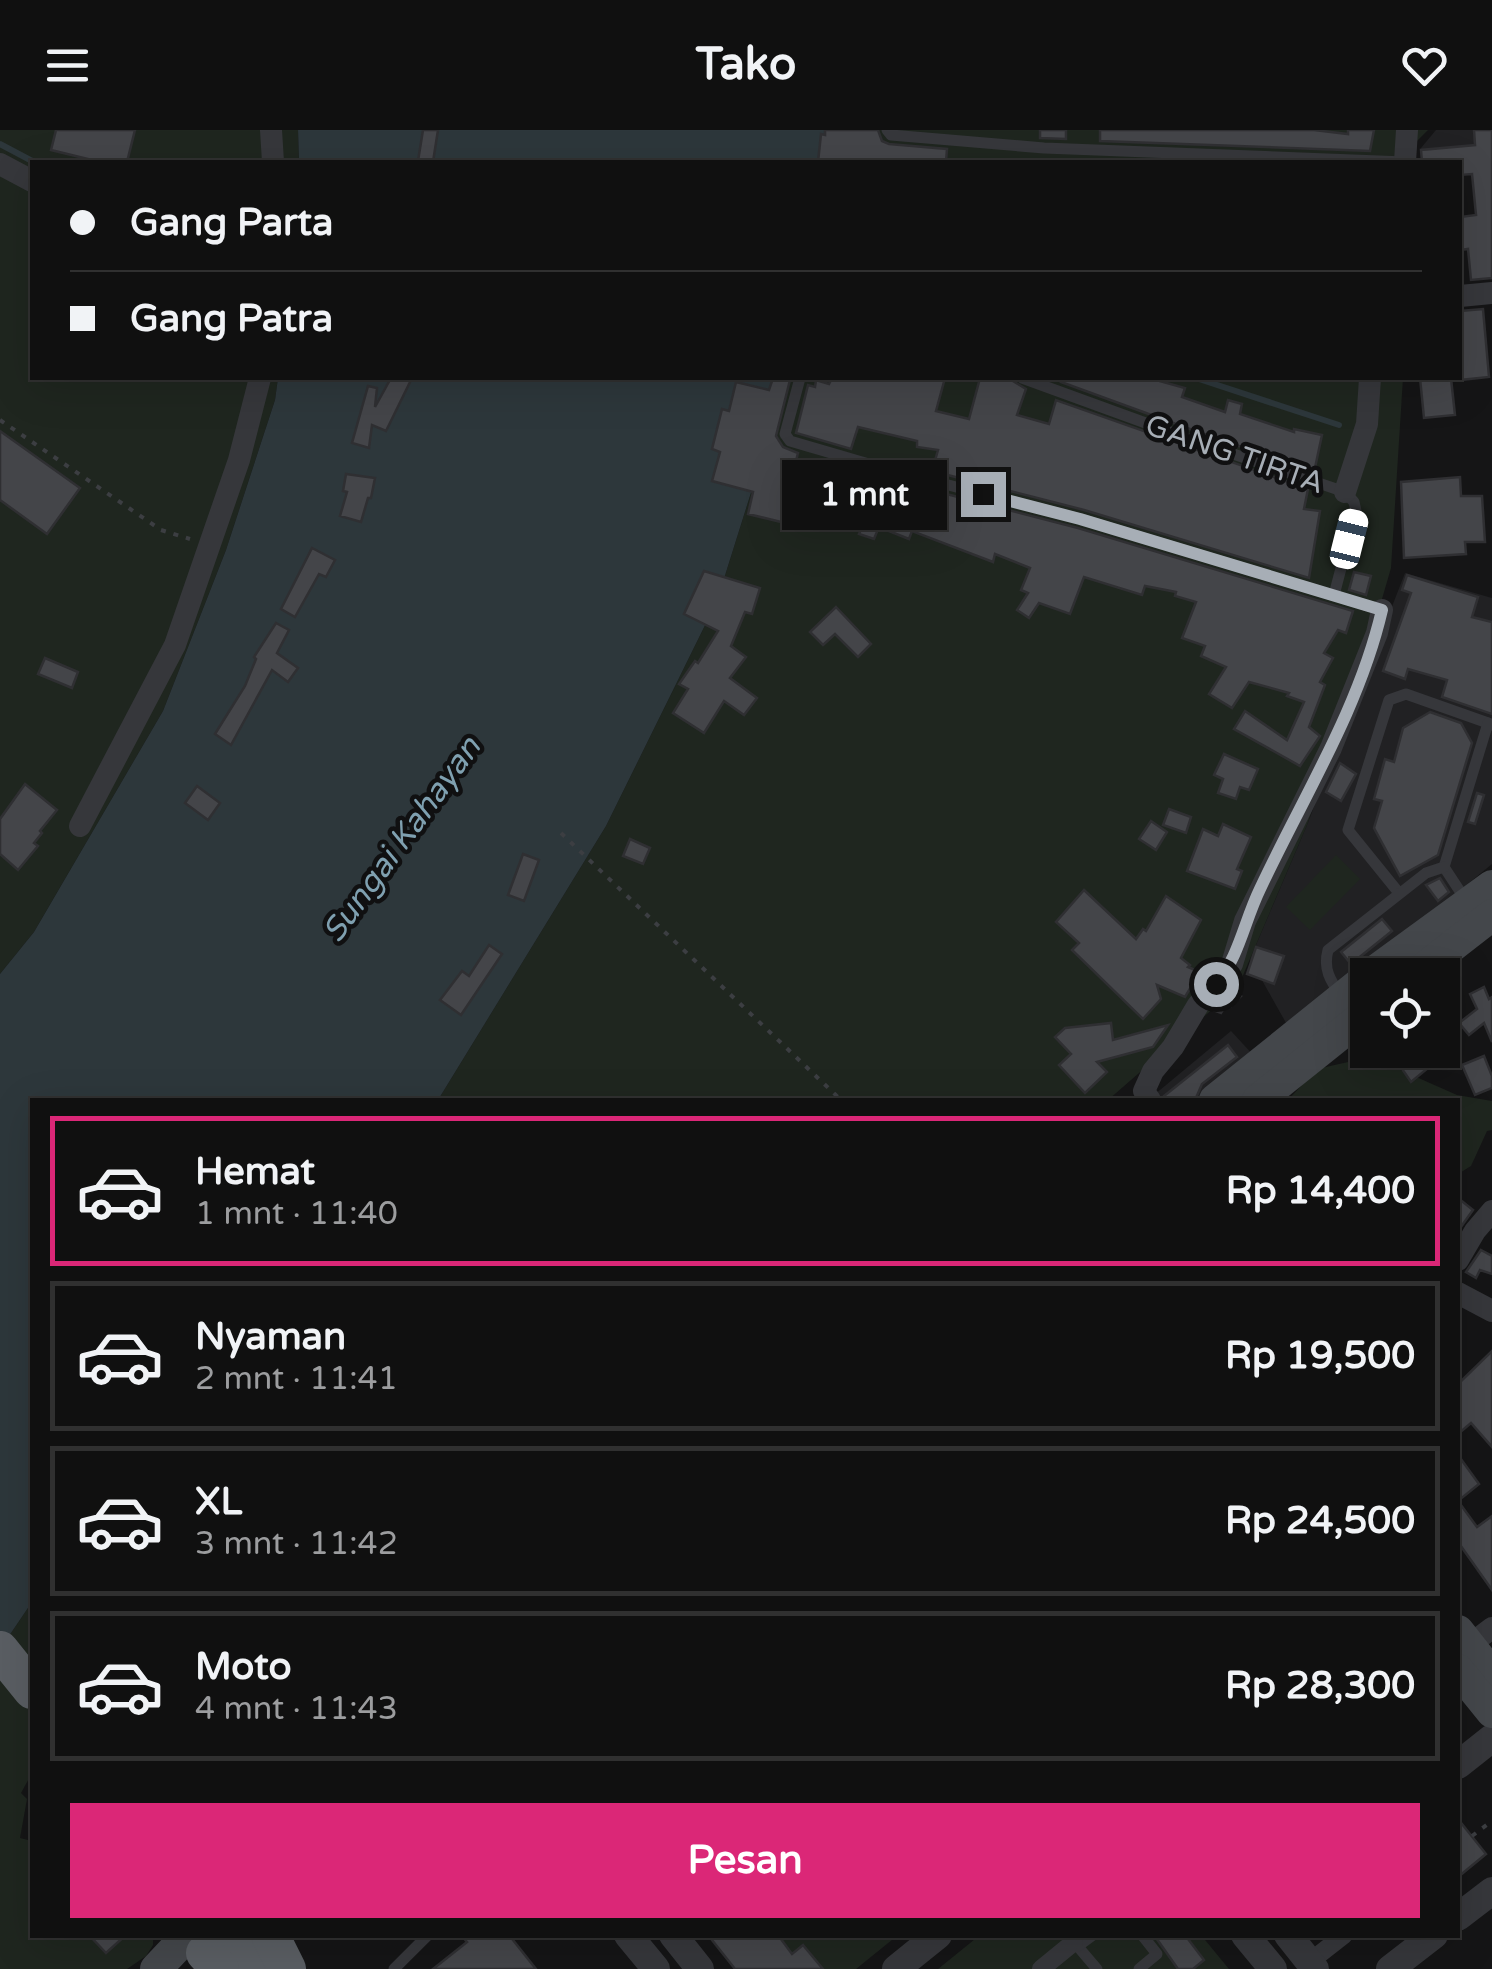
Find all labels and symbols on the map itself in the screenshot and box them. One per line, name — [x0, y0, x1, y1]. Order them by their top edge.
street label: GANG TIRTA — [1141, 407, 1329, 502]
callout: 1 mnt — [783, 459, 948, 529]
route end — [961, 472, 1006, 517]
car — [1327, 506, 1371, 572]
water label: Sungai Kahayan — [315, 729, 490, 949]
route start — [1194, 962, 1239, 1007]

